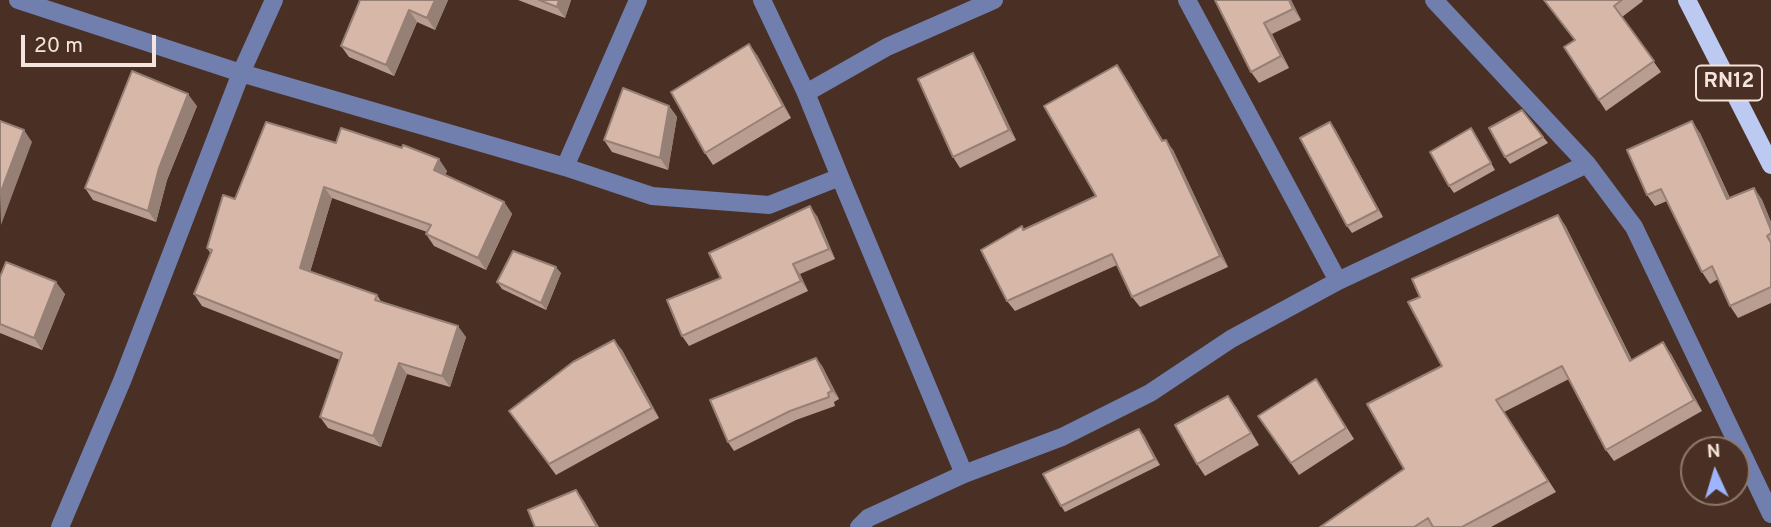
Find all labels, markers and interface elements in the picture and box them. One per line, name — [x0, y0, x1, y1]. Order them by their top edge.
scale bar — [24, 21, 159, 65]
text: 20 m — [34, 33, 83, 60]
road number: RN12 — [1696, 66, 1762, 100]
north arrow — [1680, 436, 1750, 506]
text: N — [1706, 440, 1721, 464]

